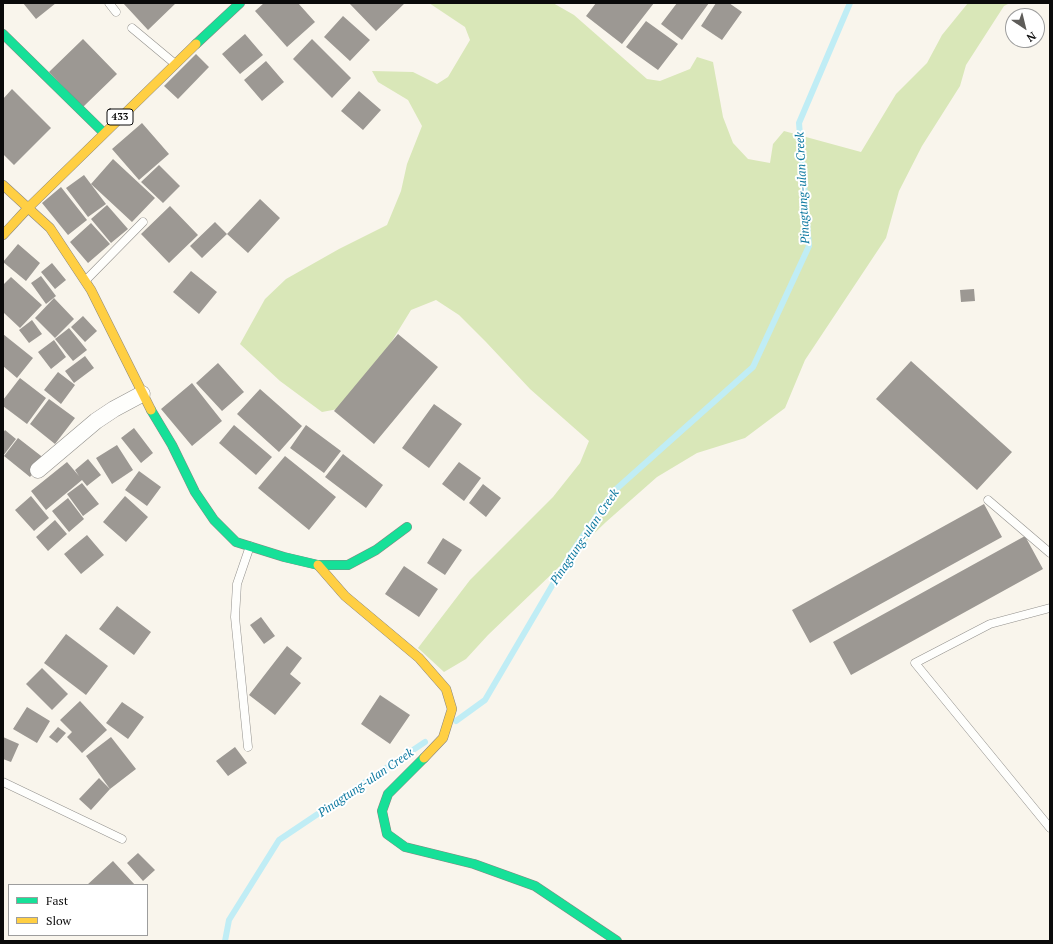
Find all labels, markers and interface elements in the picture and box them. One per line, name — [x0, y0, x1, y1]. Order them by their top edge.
north arrow — [1005, 8, 1045, 48]
text: N — [1024, 29, 1039, 45]
road number: 433 — [107, 109, 133, 125]
water label: Pinagtung-ulan Creek — [793, 132, 813, 244]
water label: Pinagtung-ulan Creek — [548, 487, 622, 587]
water label: Pinagtung-ulan Creek — [316, 746, 416, 820]
legend — [8, 884, 148, 936]
text: Fast — [46, 893, 68, 908]
text: Slow — [46, 913, 71, 928]

